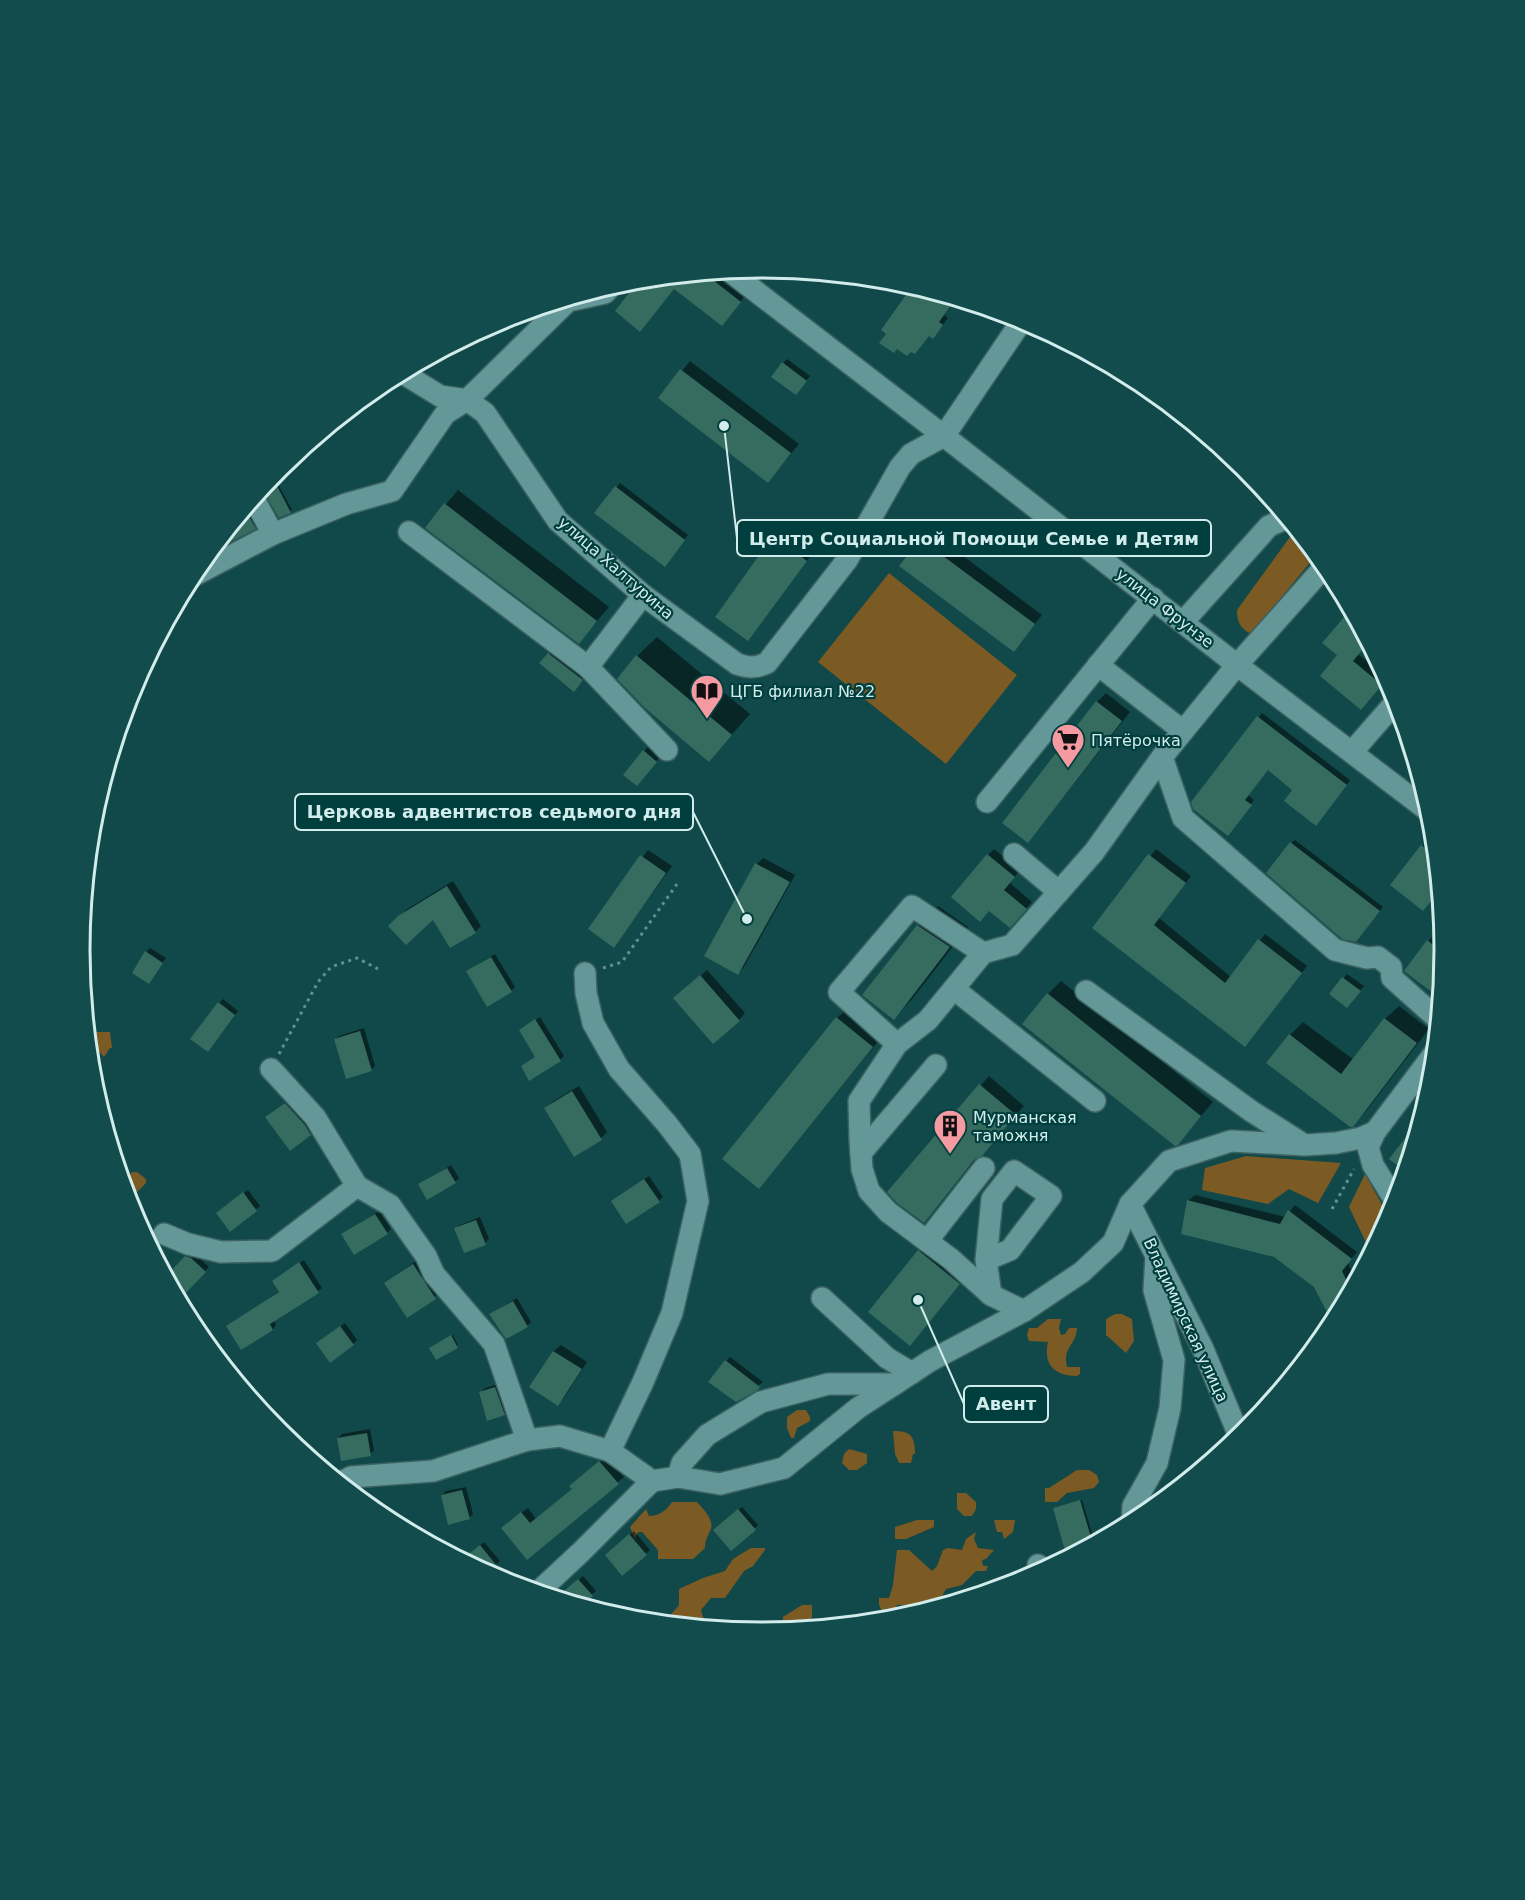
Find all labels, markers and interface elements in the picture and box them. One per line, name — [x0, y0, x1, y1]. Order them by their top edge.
street label: улица Халтурина — [554, 513, 678, 623]
callout: Центр Социальной Помощи Семье и Детям — [737, 520, 1211, 556]
text: Центр Социальной Помощи Семье и Детям — [749, 528, 1199, 549]
street label: улица Фрунзе — [1113, 564, 1217, 652]
library icon: ЦГБ филиал №22 — [689, 673, 725, 720]
place label: ЦГБ филиал №22 — [730, 682, 875, 701]
supermarket icon: Пятёрочка — [1050, 722, 1086, 769]
place label: Пятёрочка — [1091, 731, 1181, 750]
callout: Церковь адвентистов седьмого дня — [295, 794, 693, 830]
text: Церковь адвентистов седьмого дня — [307, 801, 681, 822]
building icon: Мурманская таможня — [932, 1108, 968, 1155]
place label: Мурманская таможня — [973, 1108, 1077, 1145]
street label: Владимирская улица — [1140, 1235, 1232, 1405]
callout: Авент — [964, 1386, 1048, 1422]
text: Авент — [976, 1393, 1037, 1414]

